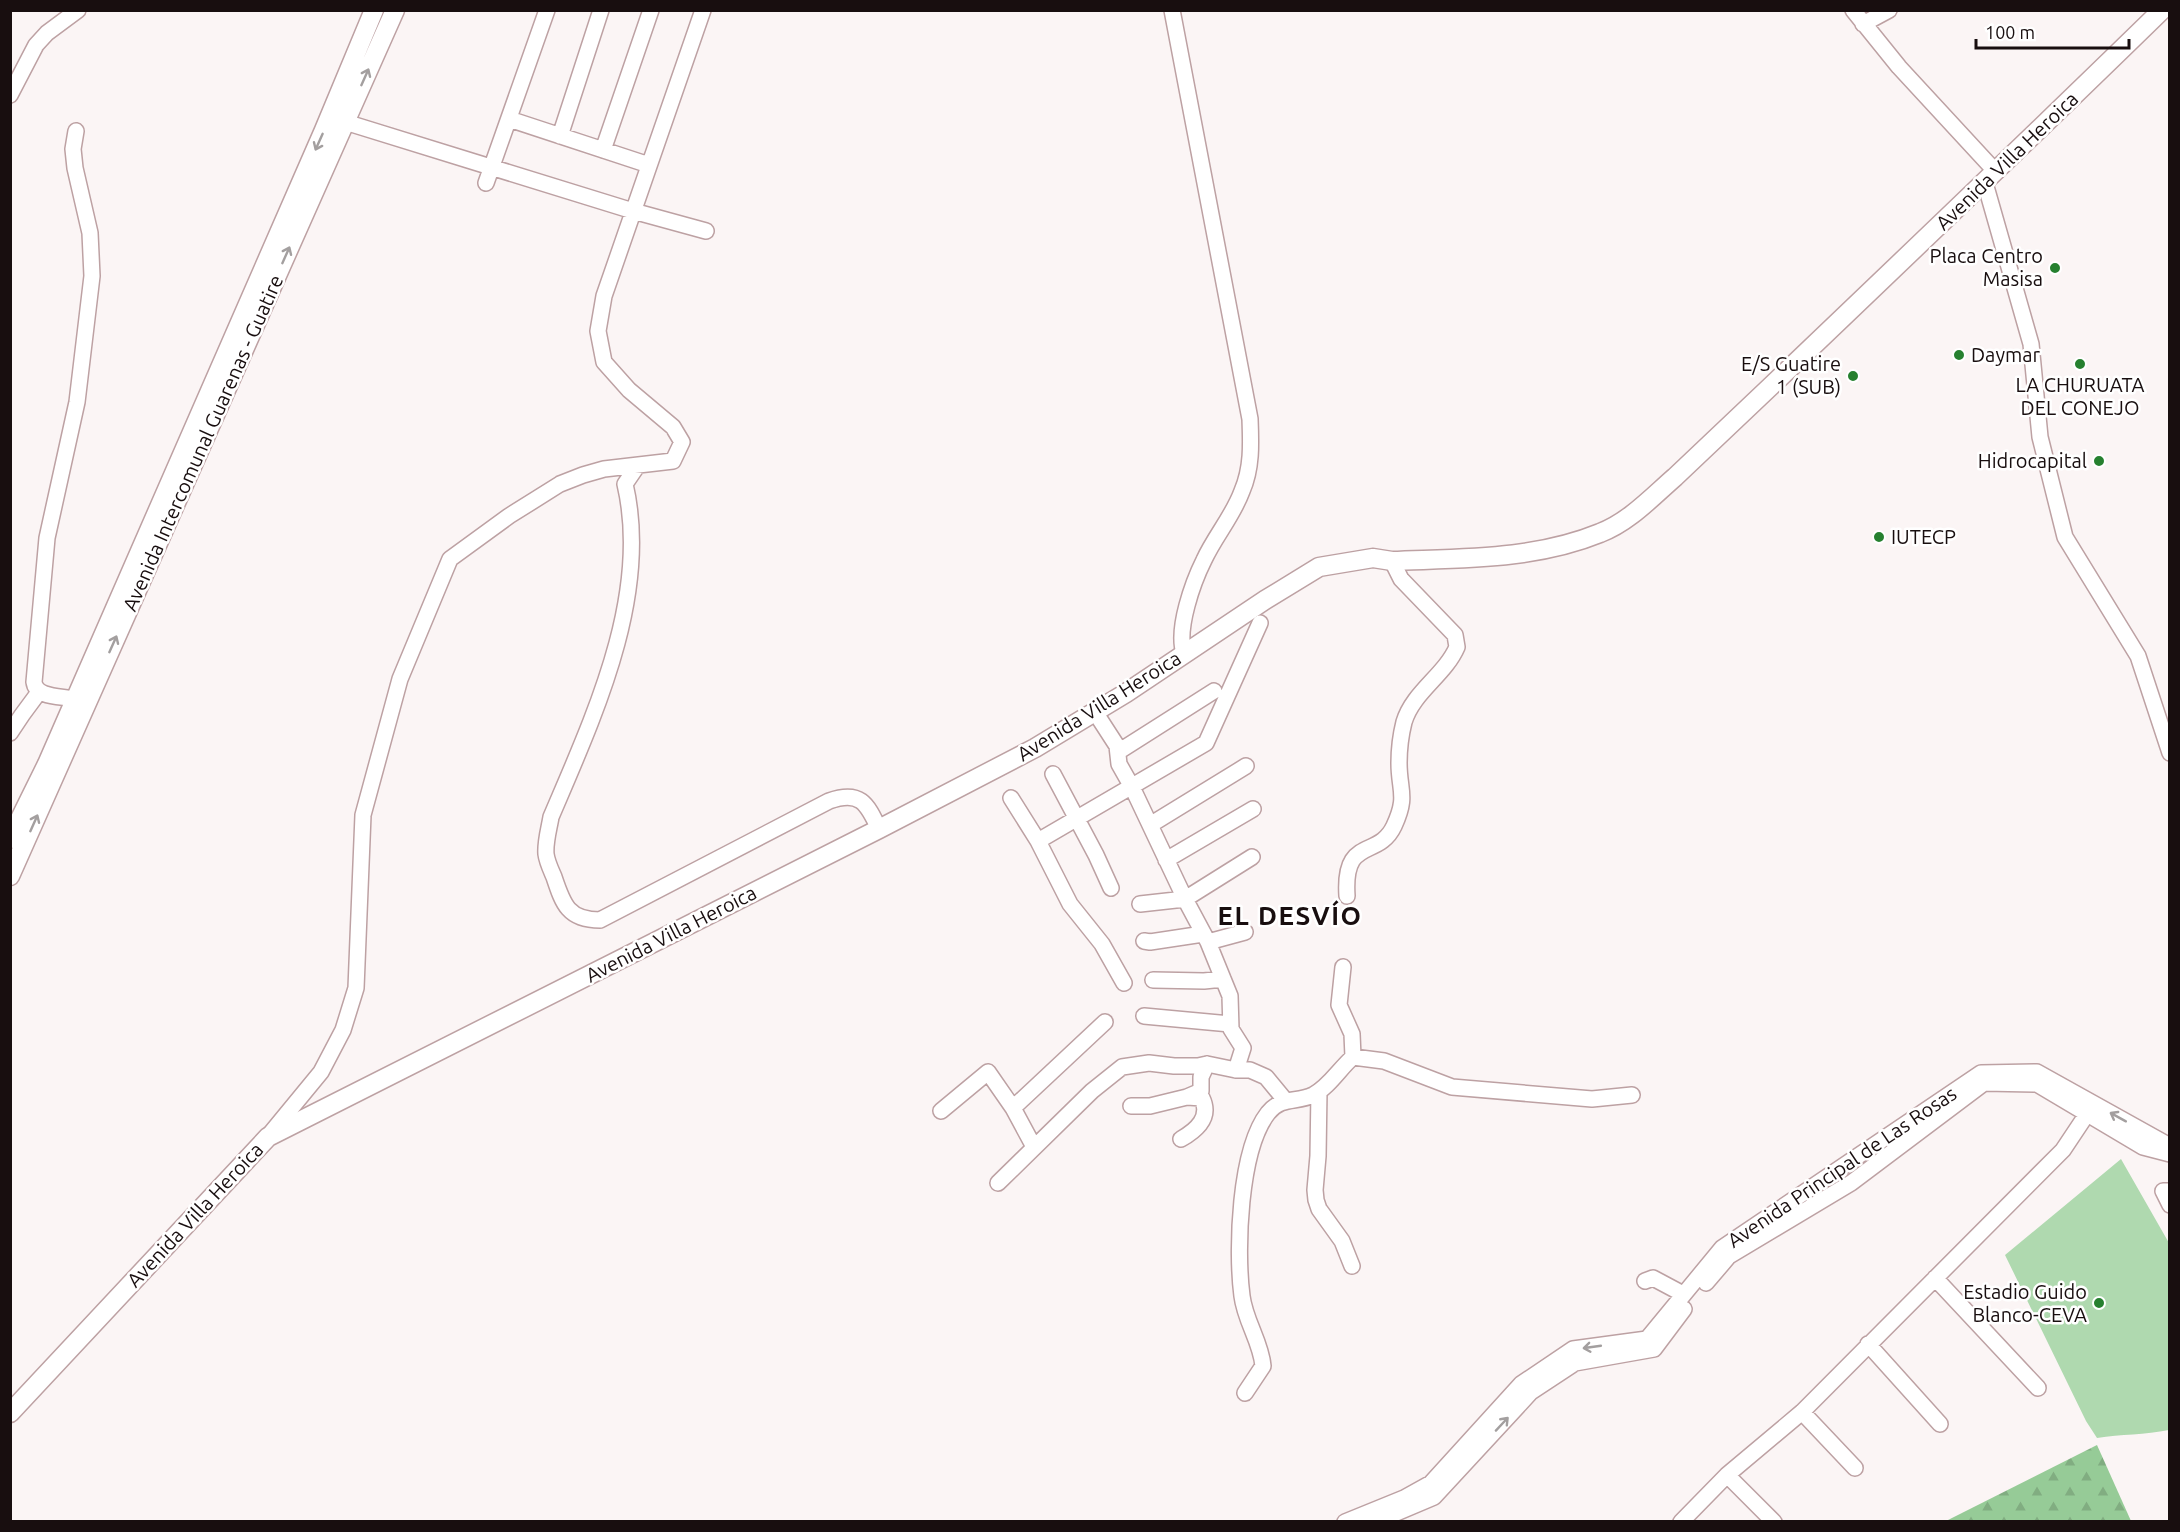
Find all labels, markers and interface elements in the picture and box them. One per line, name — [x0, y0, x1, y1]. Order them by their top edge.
scale bar — [1976, 12, 2129, 50]
text: 100 m — [1985, 22, 2035, 42]
one-way arrow — [360, 68, 372, 86]
street label: Avenida Villa Heroica — [1931, 87, 2082, 234]
one-way arrow — [313, 132, 324, 150]
place label: Placa Centro Masisa — [1930, 244, 2043, 290]
one-way arrow — [281, 246, 292, 265]
marker: Placa Centro Masisa — [2048, 261, 2062, 275]
street label: Avenida Intercomunal Guarenas - Guatire — [118, 271, 287, 614]
place label: Daymar — [1971, 343, 2041, 366]
marker: Daymar — [1952, 348, 1966, 362]
place label: E/S Guatire 1 (SUB) — [1741, 352, 1841, 398]
marker: LA CHURUATA DEL CONEJO — [2073, 357, 2087, 371]
marker: E/S Guatire 1 (SUB) — [1846, 369, 1860, 383]
place label: LA CHURUATA DEL CONEJO — [2015, 373, 2145, 419]
place label: Hidrocapital — [1978, 449, 2087, 472]
marker: Hidrocapital — [2092, 454, 2106, 468]
place label: IUTECP — [1891, 525, 1956, 548]
marker: IUTECP — [1872, 530, 1886, 544]
one-way arrow — [108, 636, 120, 654]
street label: Avenida Villa Heroica — [1013, 646, 1185, 765]
one-way arrow — [29, 814, 40, 832]
street label: Avenida Villa Heroica — [582, 881, 760, 987]
district label: EL DESVÍO — [1218, 900, 1362, 930]
street label: Avenida Principal de Las Rosas — [1723, 1081, 1960, 1252]
one-way arrow — [2110, 1111, 2128, 1122]
street label: Avenida Villa Heroica — [122, 1138, 267, 1291]
place label: Estadio Guido Blanco-CEVA — [1963, 1280, 2087, 1326]
marker: Estadio Guido Blanco-CEVA — [2092, 1296, 2106, 1310]
one-way arrow — [1582, 1341, 1602, 1352]
one-way arrow — [1495, 1417, 1509, 1432]

